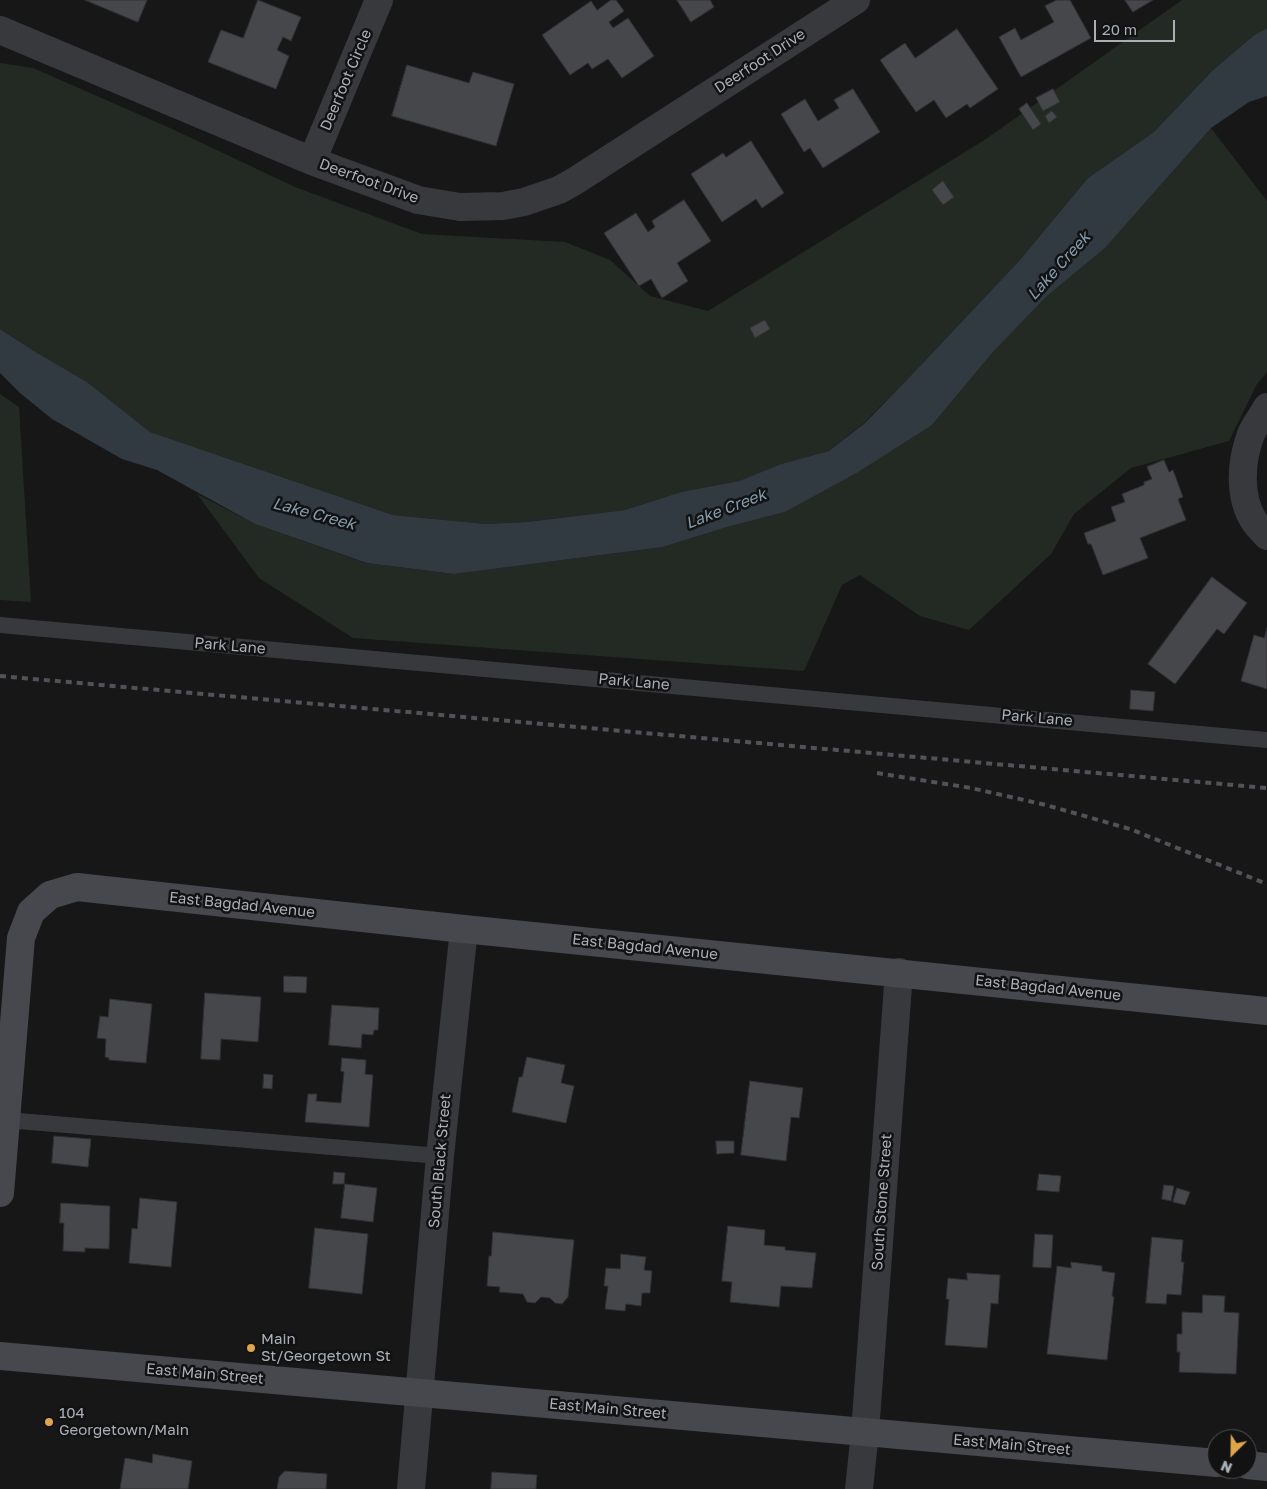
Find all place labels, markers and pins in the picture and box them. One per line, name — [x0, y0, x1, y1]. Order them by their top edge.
place label: Main St/Georgetown St — [261, 1330, 391, 1365]
marker: Main St/Georgetown St — [245, 1342, 257, 1354]
place label: 104 Georgetown/Main — [59, 1404, 189, 1439]
marker: 104 Georgetown/Main — [43, 1416, 55, 1428]

